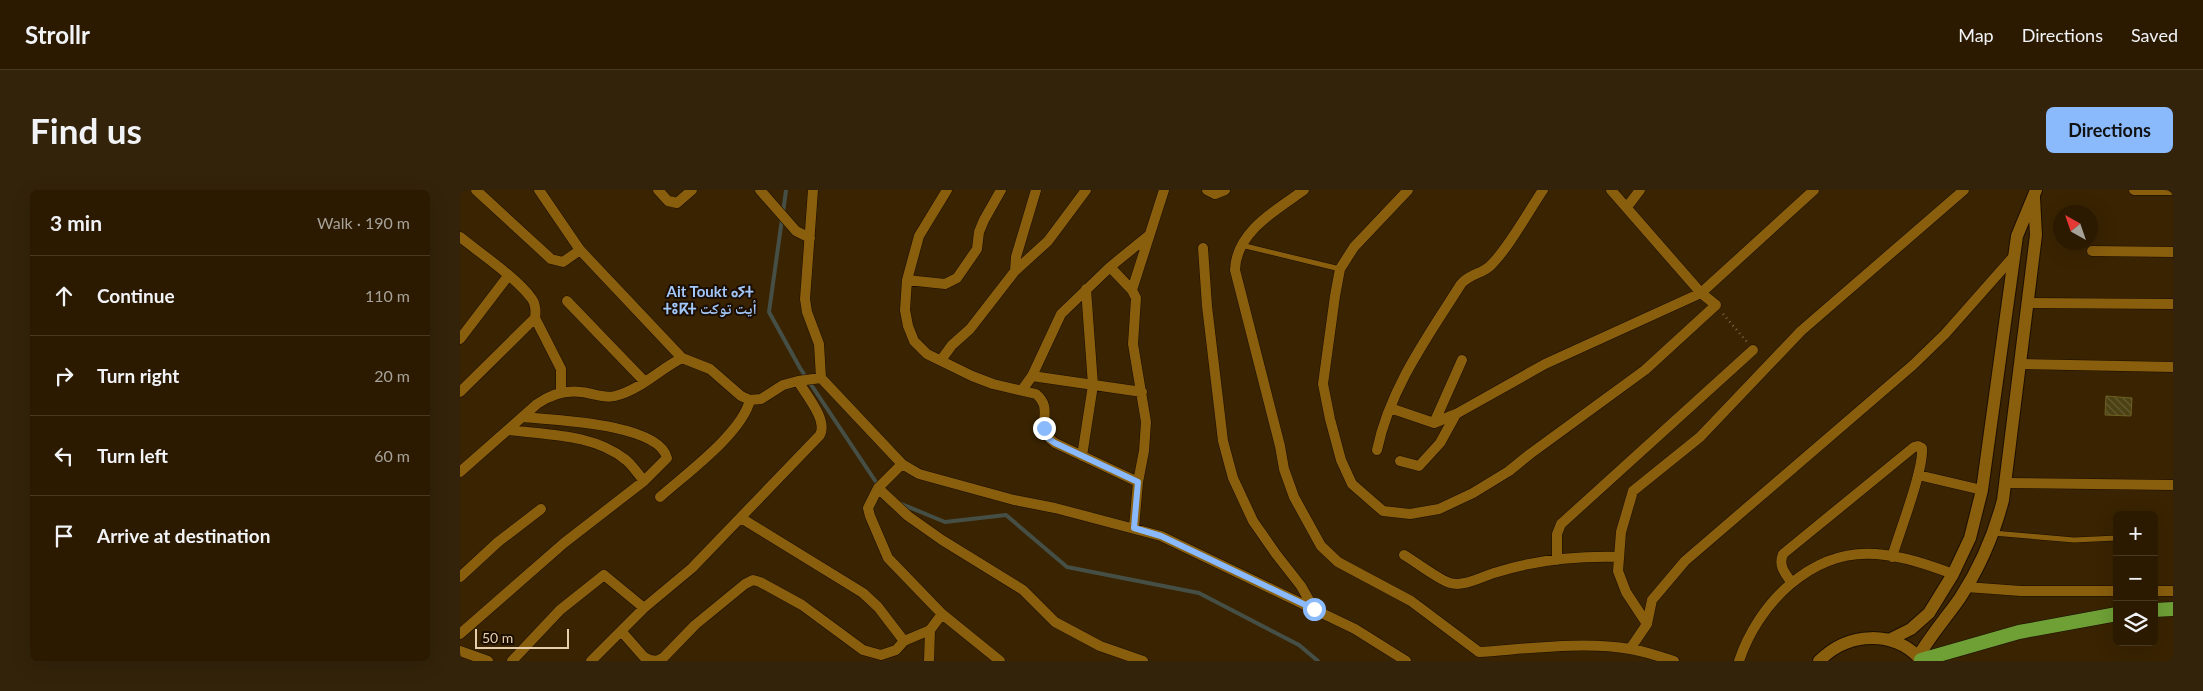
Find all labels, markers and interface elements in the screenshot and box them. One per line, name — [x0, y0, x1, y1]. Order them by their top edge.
text: Strollr — [25, 20, 90, 49]
text: Map — [1958, 24, 1994, 46]
text: Directions — [2022, 24, 2103, 46]
text: Saved — [2131, 24, 2178, 46]
button: Directions — [2046, 107, 2173, 153]
text: Find us — [30, 109, 142, 151]
north arrow — [2053, 205, 2098, 250]
text: 3 min — [50, 210, 102, 235]
text: Walk · 190 m — [317, 213, 410, 232]
icon: ahead — [50, 282, 78, 310]
district label: Ait Toukt ⴰⵢⵜ ⵜⵓⴽⵜ أيت توكت — [663, 282, 757, 317]
text: Continue — [97, 284, 175, 307]
text: 110 m — [365, 286, 410, 305]
icon: right — [50, 362, 78, 390]
text: Turn right — [97, 364, 179, 387]
text: 20 m — [374, 366, 410, 385]
route end — [1033, 417, 1056, 440]
icon: left — [50, 442, 78, 470]
text: Turn left — [97, 444, 168, 467]
text: 60 m — [374, 446, 410, 465]
map controls — [2113, 511, 2158, 646]
button: + — [2113, 511, 2158, 556]
icon: arrive — [50, 522, 78, 550]
text: Arrive at destination — [97, 524, 270, 547]
button: − — [2113, 556, 2158, 601]
route start — [1303, 598, 1326, 621]
button: layers — [2113, 601, 2158, 646]
scale bar — [475, 626, 569, 649]
text: 50 m — [482, 629, 513, 646]

